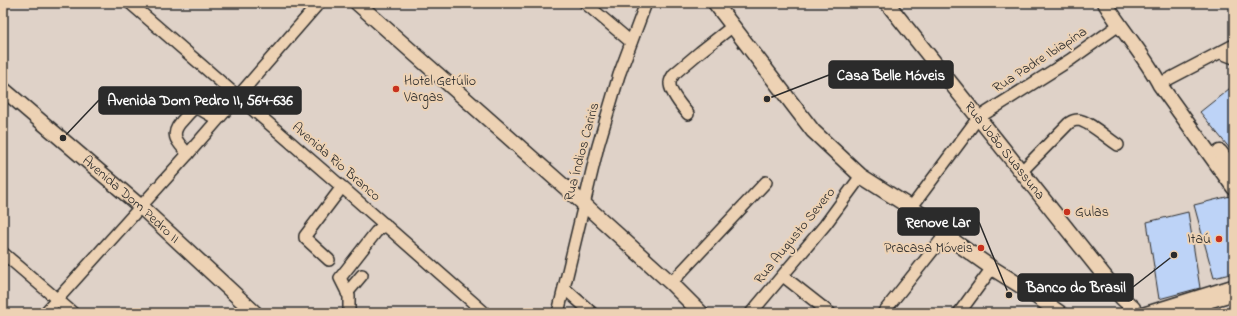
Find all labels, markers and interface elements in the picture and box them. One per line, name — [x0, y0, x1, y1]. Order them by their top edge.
street label: Rua Padre Ibiapina — [989, 22, 1091, 98]
callout: Casa Belle Móveis — [829, 61, 953, 88]
text: Casa Belle Móveis — [837, 65, 946, 87]
place label: Hotel Getúlio Vargas — [403, 71, 476, 109]
marker: Hotel Getúlio Vargas — [391, 84, 401, 94]
callout: Avenida Dom Pedro II, 564-636 — [99, 87, 301, 114]
text: Avenida Dom Pedro II, 564-636 — [107, 90, 293, 112]
street label: Rua João Suassuna — [959, 97, 1050, 204]
street label: Rua Índios Cariris — [559, 100, 605, 204]
street label: Avenida Rio Branco — [287, 117, 385, 207]
street label: Avenida Dom Pedro II — [77, 150, 184, 248]
street label: Rua Augusto Severo — [749, 183, 841, 290]
place label: Gulas — [1075, 202, 1109, 223]
marker: Gulas — [1062, 207, 1072, 217]
callout: Renove Lar — [898, 208, 979, 235]
text: Renove Lar — [904, 212, 971, 234]
place label: Itaú — [1187, 229, 1211, 250]
marker: Itaú — [1214, 234, 1224, 244]
place label: Pracasa Móveis — [884, 238, 973, 259]
marker: Pracasa Móveis — [976, 243, 986, 253]
callout: Banco do Brasil — [1018, 274, 1133, 301]
text: Banco do Brasil — [1025, 277, 1126, 299]

